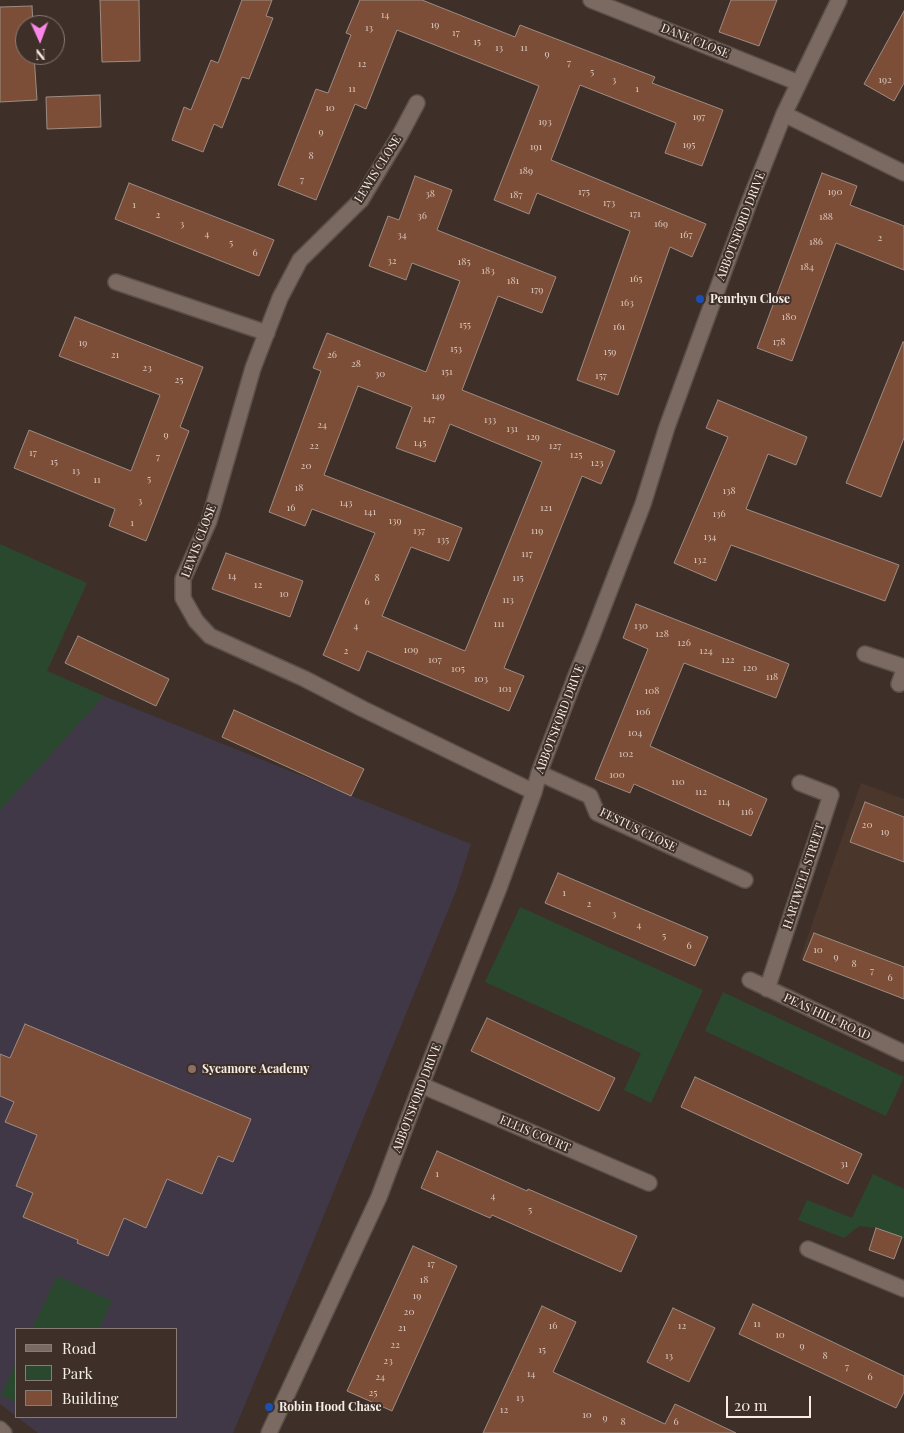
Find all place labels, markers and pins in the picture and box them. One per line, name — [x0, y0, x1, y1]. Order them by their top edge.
place label: Penrhyn Close — [710, 292, 790, 306]
marker: Penrhyn Close — [694, 293, 706, 305]
place label: Sycamore Academy — [202, 1062, 309, 1076]
marker: Sycamore Academy — [186, 1063, 198, 1075]
place label: Robin Hood Chase — [279, 1400, 382, 1414]
marker: Robin Hood Chase — [263, 1401, 275, 1413]

